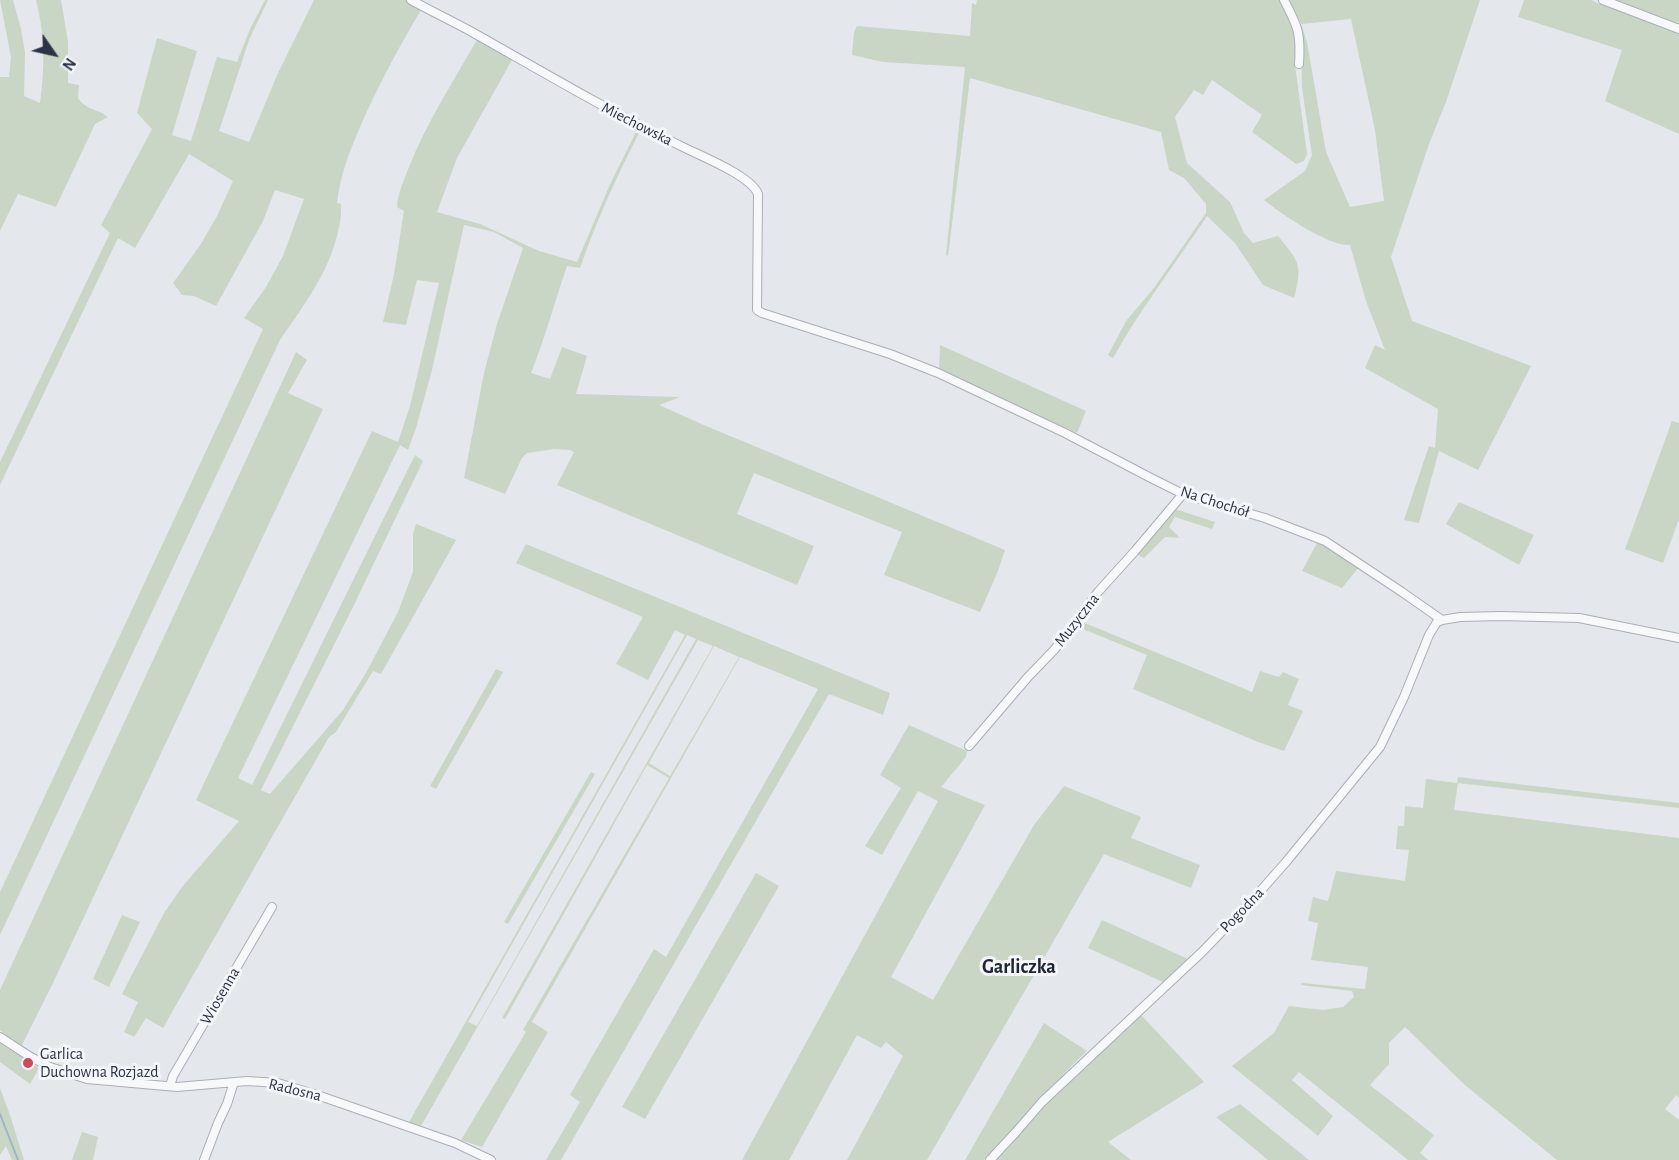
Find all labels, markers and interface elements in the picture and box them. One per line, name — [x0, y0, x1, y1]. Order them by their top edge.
north arrow — [24, 24, 84, 84]
text: N — [59, 55, 79, 73]
street label: Miechowska — [598, 98, 676, 150]
street label: Na Chochół — [1178, 482, 1252, 522]
street label: Muzyczna — [1050, 590, 1104, 650]
street label: Pogodna — [1216, 884, 1268, 936]
district label: Garliczka — [982, 955, 1056, 979]
street label: Wiosenna — [196, 964, 244, 1028]
place label: Garlica Duchowna Rozjazd — [40, 1044, 158, 1082]
marker: Garlica Duchowna Rozjazd — [21, 1056, 35, 1070]
street label: Radosna — [267, 1074, 323, 1106]

